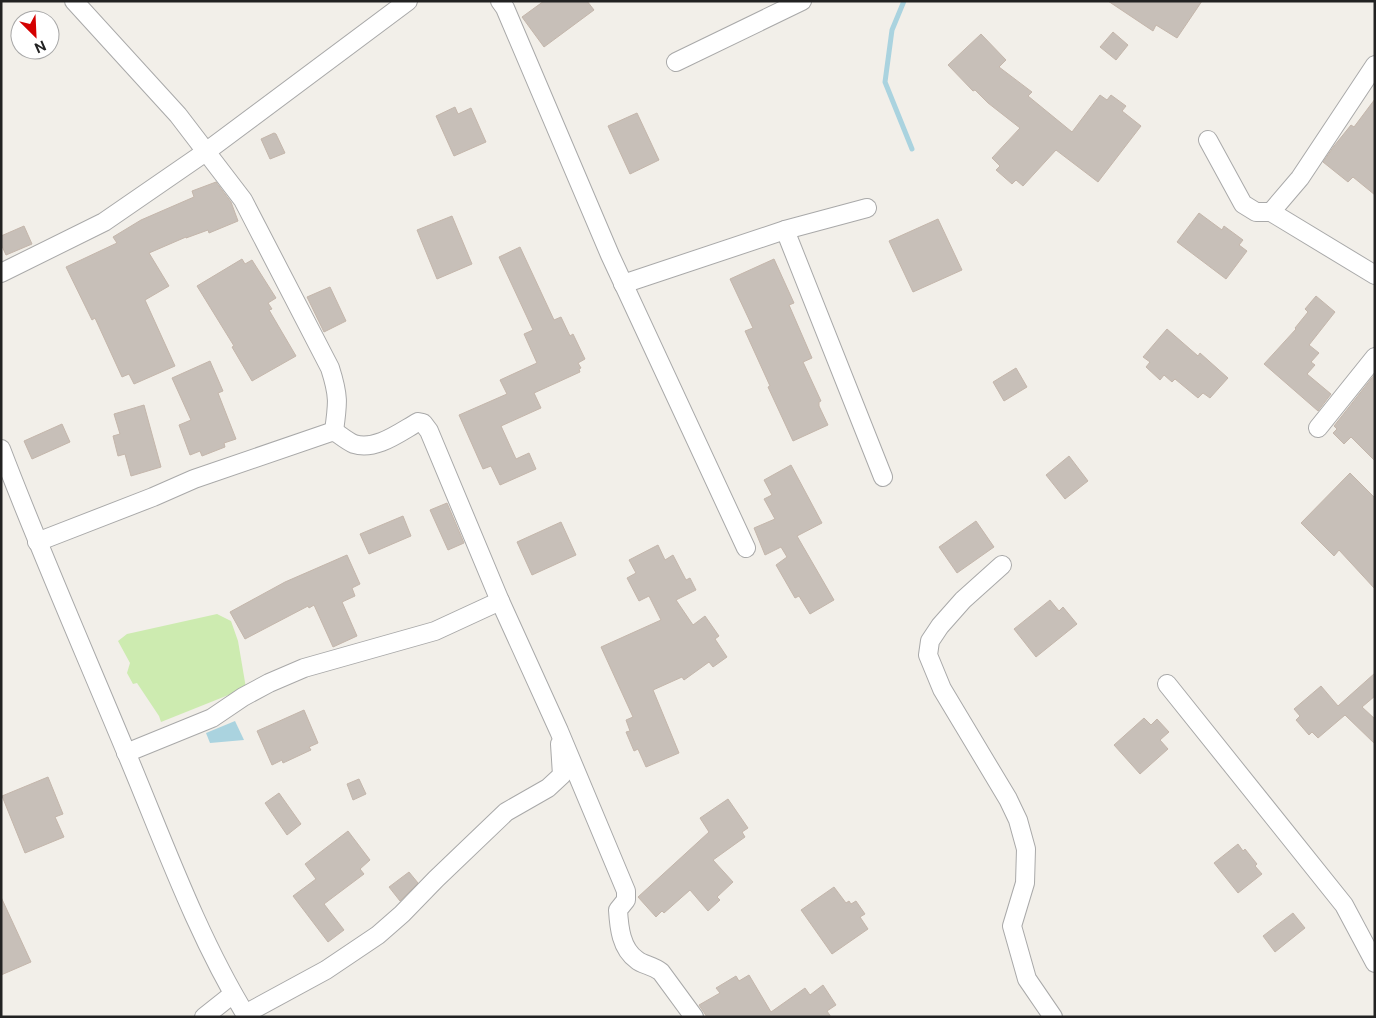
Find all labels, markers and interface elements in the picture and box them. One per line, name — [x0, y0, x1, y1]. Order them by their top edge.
north arrow — [10, 10, 60, 60]
text: N — [32, 37, 49, 56]

